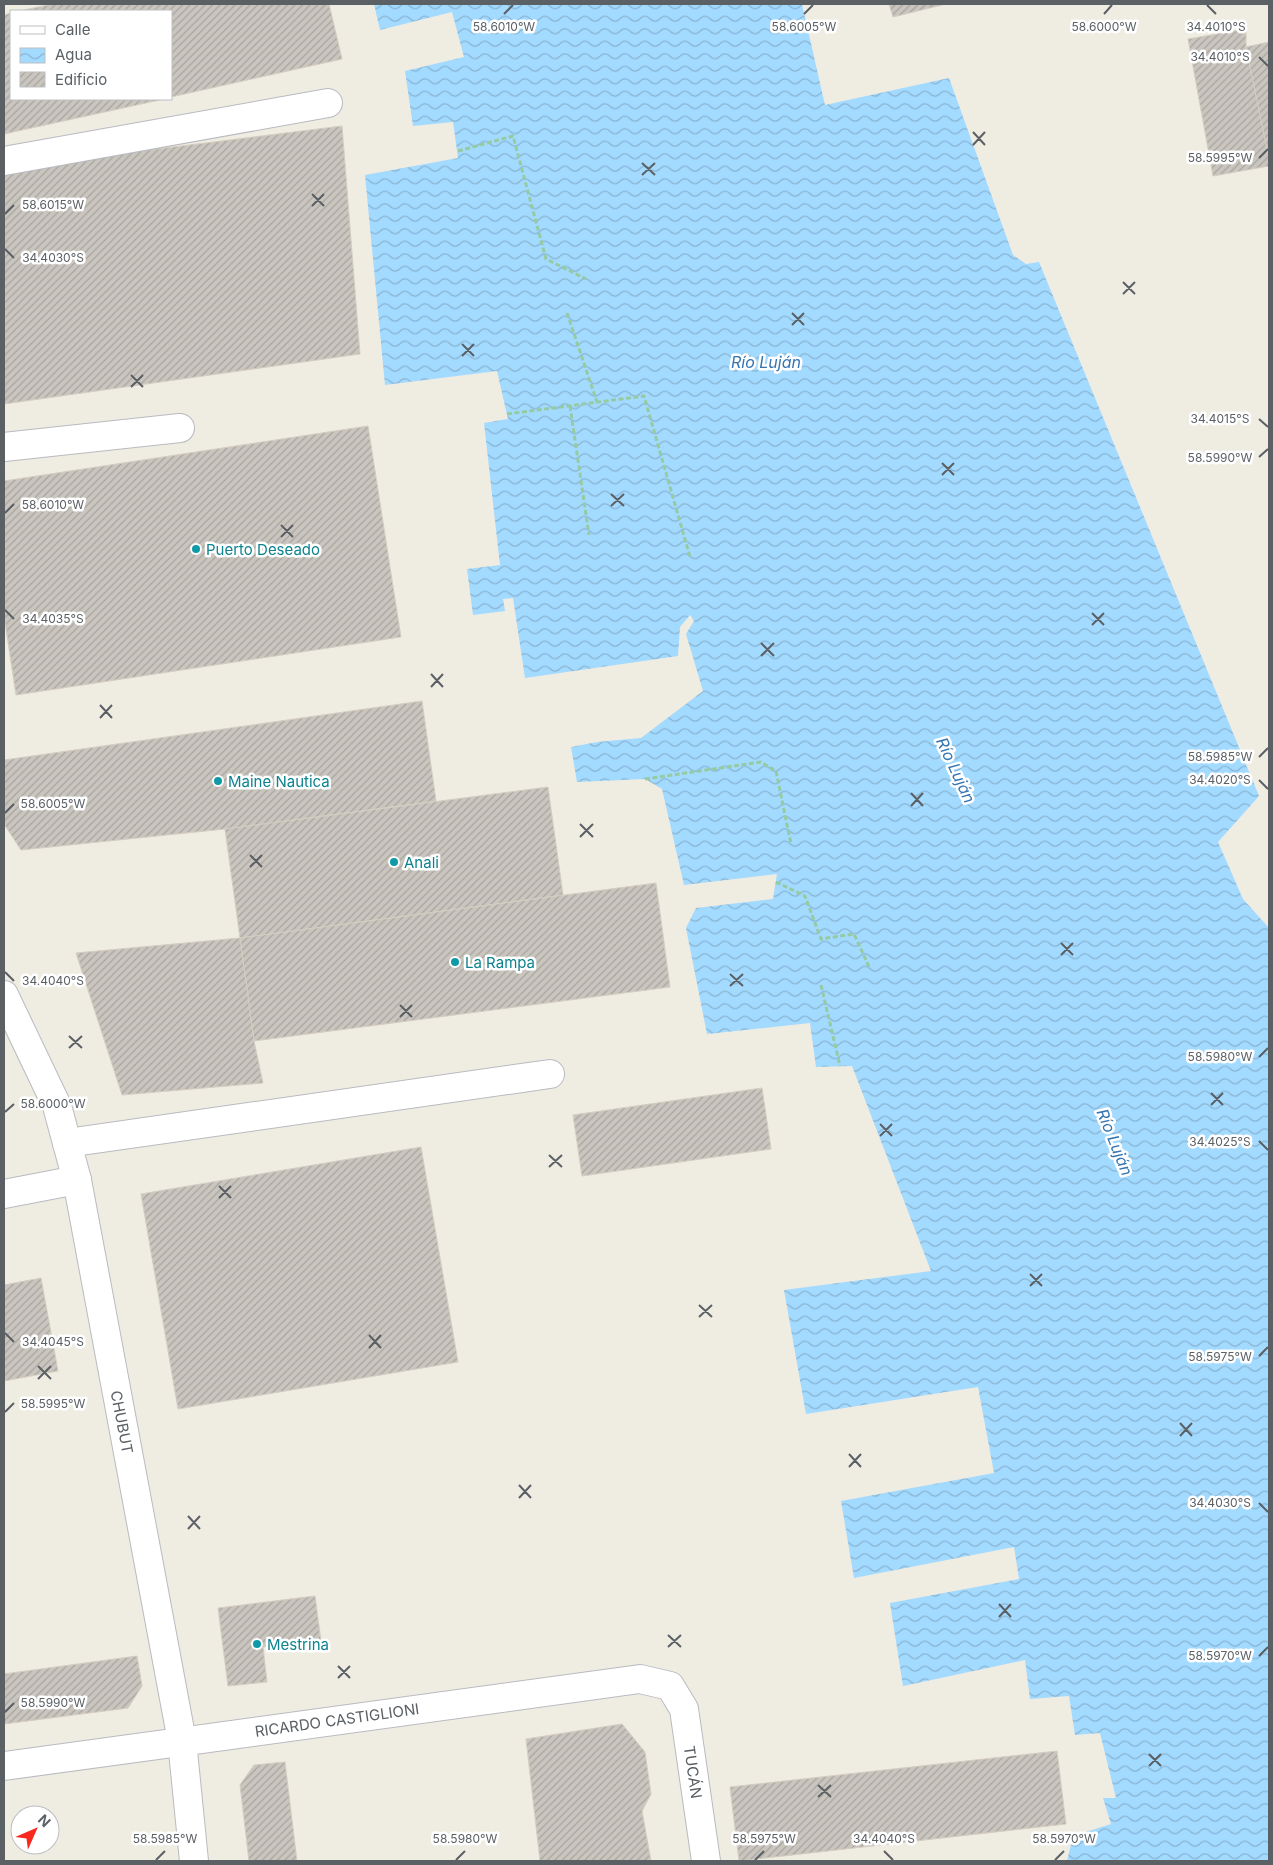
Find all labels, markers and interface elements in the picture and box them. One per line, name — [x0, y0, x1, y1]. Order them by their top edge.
legend — [10, 10, 172, 100]
text: 58.6010°W — [473, 19, 535, 34]
text: 58.6005°W — [772, 19, 837, 34]
text: 58.6000°W — [1071, 19, 1137, 34]
text: 34.4010°S — [1186, 19, 1246, 34]
text: Calle — [55, 20, 90, 39]
text: Agua — [55, 45, 92, 64]
text: 34.4010°S — [1190, 49, 1250, 64]
text: Edificio — [55, 70, 107, 89]
text: 58.5995°W — [1188, 150, 1252, 165]
text: 58.6015°W — [22, 197, 84, 212]
text: 34.4030°S — [22, 250, 84, 265]
water label: Río Luján — [731, 352, 801, 372]
text: 34.4015°S — [1191, 411, 1250, 426]
text: 58.5990°W — [1188, 450, 1253, 465]
text: 58.6010°W — [22, 497, 84, 512]
place label: Puerto Deseado — [206, 540, 320, 559]
marker: Puerto Deseado — [190, 543, 202, 555]
text: 34.4035°S — [22, 611, 84, 626]
water label: Río Luján — [932, 734, 980, 806]
text: 58.5985°W — [1188, 749, 1252, 764]
place label: Maine Nautica — [228, 772, 330, 791]
text: 34.4020°S — [1189, 772, 1251, 787]
marker: Maine Nautica — [212, 775, 224, 787]
text: 58.6005°W — [21, 796, 86, 811]
place label: Anali — [404, 853, 439, 872]
marker: Anali — [388, 856, 400, 868]
place label: La Rampa — [465, 953, 535, 972]
marker: La Rampa — [449, 956, 461, 968]
text: 34.4040°S — [22, 973, 84, 988]
text: 58.5980°W — [1188, 1049, 1253, 1064]
text: 58.6000°W — [20, 1096, 86, 1111]
water label: Río Luján — [1093, 1106, 1137, 1178]
text: 34.4025°S — [1189, 1134, 1251, 1149]
text: 34.4045°S — [22, 1334, 84, 1349]
text: 58.5975°W — [1188, 1349, 1252, 1364]
street label: CHUBUT — [107, 1389, 137, 1455]
text: 58.5995°W — [21, 1396, 85, 1411]
text: 34.4030°S — [1189, 1495, 1251, 1510]
place label: Mestrina — [267, 1635, 329, 1654]
marker: Mestrina — [251, 1638, 263, 1650]
text: 58.5970°W — [1188, 1648, 1252, 1663]
text: 58.5990°W — [21, 1695, 86, 1710]
street label: RICARDO CASTIGLIONI — [254, 1699, 420, 1741]
street label: TUCÁN — [680, 1744, 706, 1800]
north arrow — [10, 1805, 60, 1855]
text: N — [35, 1811, 54, 1830]
text: 58.5985°W — [133, 1831, 197, 1846]
text: 58.5980°W — [433, 1831, 498, 1846]
text: 58.5975°W — [732, 1831, 796, 1846]
text: 34.4040°S — [853, 1831, 915, 1846]
text: 58.5970°W — [1032, 1831, 1096, 1846]

